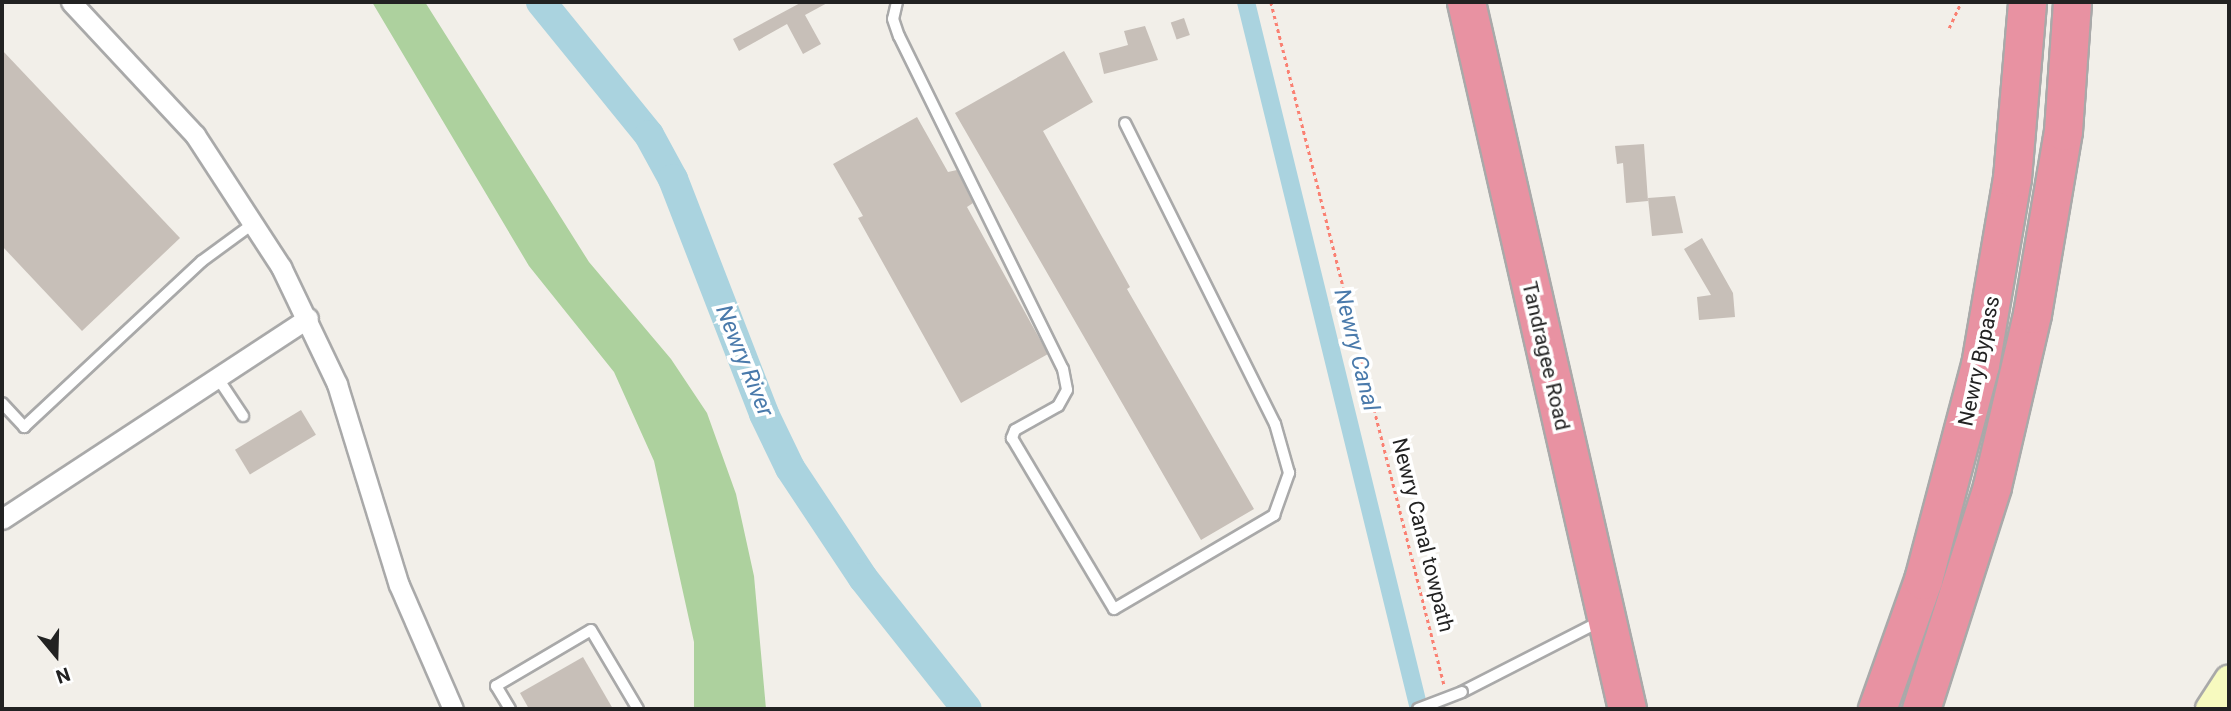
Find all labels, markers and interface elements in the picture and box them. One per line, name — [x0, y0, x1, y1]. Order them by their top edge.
street label: Tandragee Road — [1517, 279, 1575, 433]
water label: Newry Canal — [1327, 286, 1385, 414]
street label: Newry Bypass — [1953, 294, 2005, 428]
water label: Newry River — [709, 301, 779, 421]
street label: Newry Canal towpath — [1387, 435, 1459, 635]
north arrow — [21, 620, 91, 690]
text: N — [53, 662, 73, 688]

